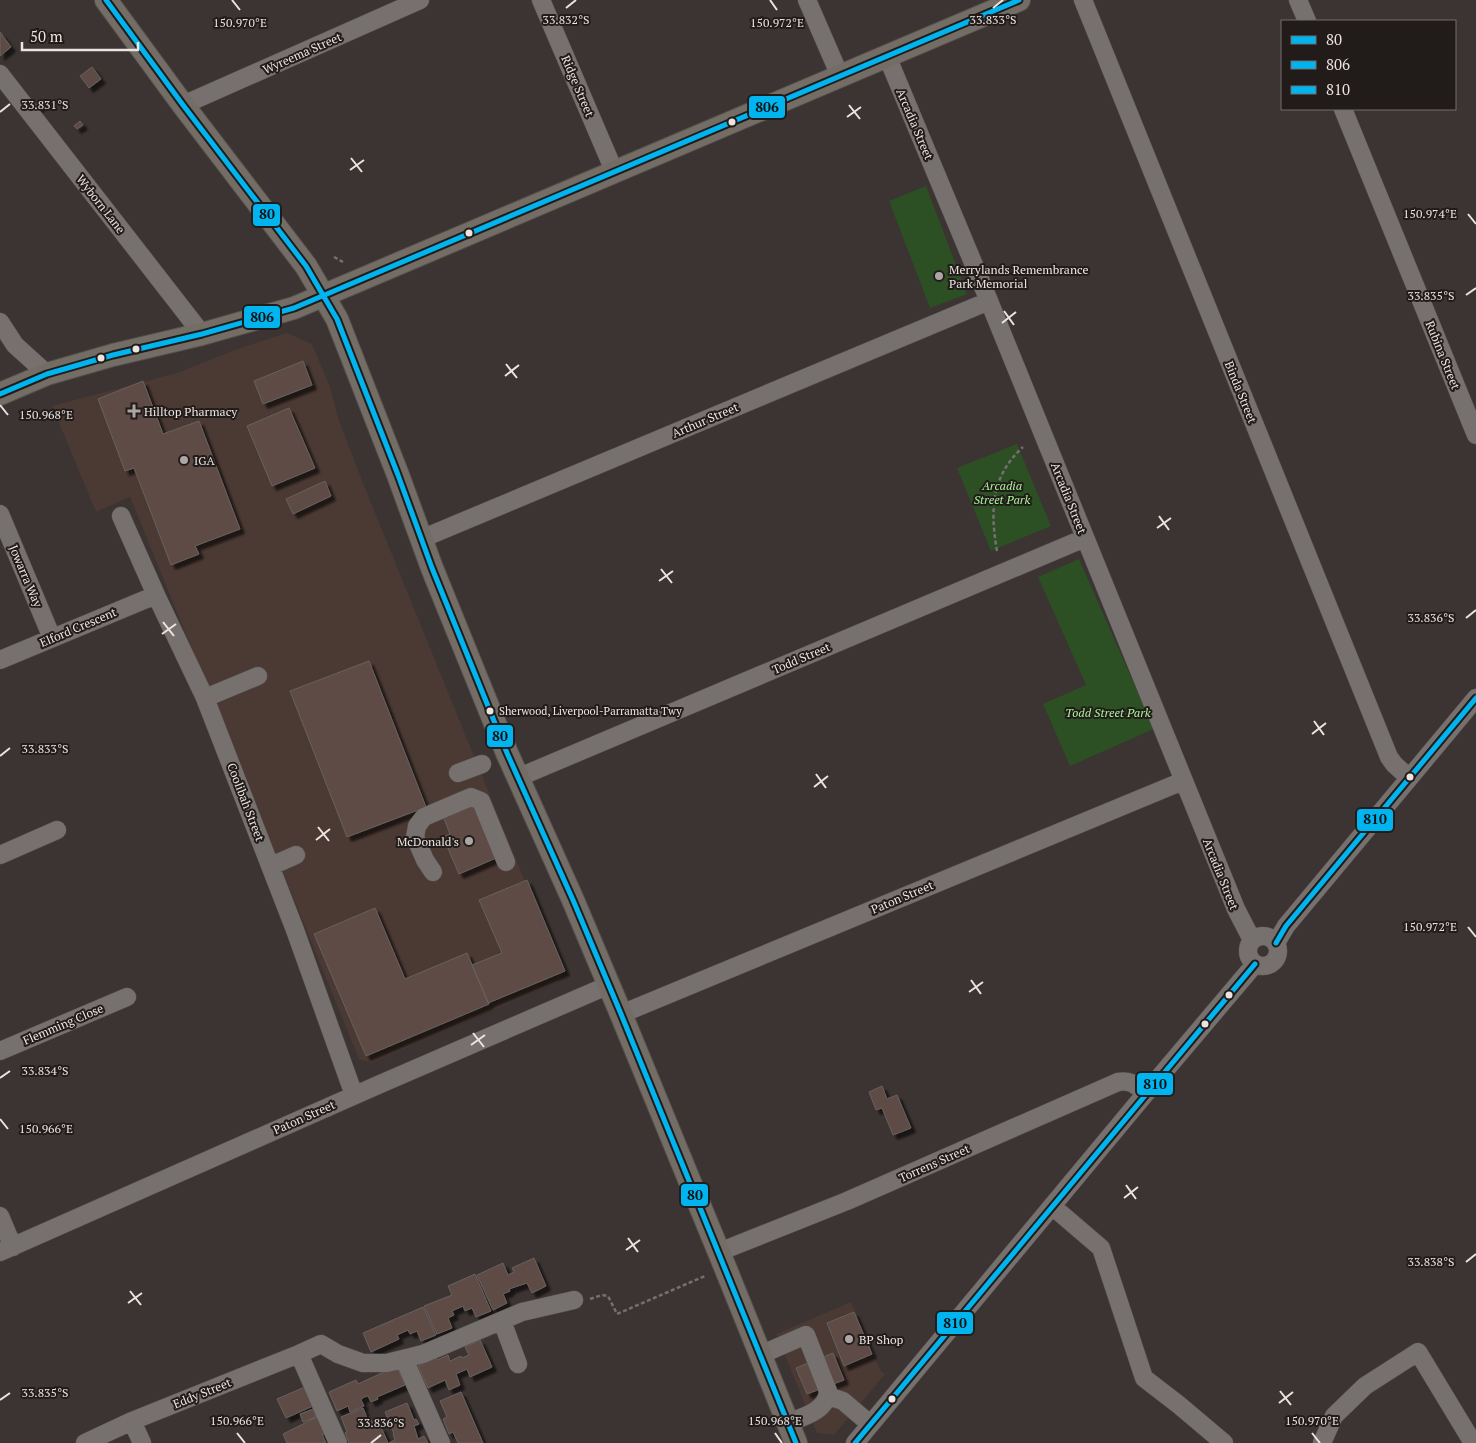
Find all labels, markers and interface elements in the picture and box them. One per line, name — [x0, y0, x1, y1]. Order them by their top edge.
text: 33.832°S — [543, 12, 589, 27]
text: 33.833°S — [970, 12, 1016, 27]
text: 150.970°E — [213, 15, 267, 30]
text: 150.972°E — [750, 15, 804, 30]
scale bar — [22, 20, 139, 52]
legend — [1281, 20, 1456, 110]
text: 50 m — [30, 26, 63, 46]
street label: Wyreema Street — [260, 29, 344, 77]
text: 80 — [1326, 29, 1342, 49]
street label: Ridge Street — [558, 53, 598, 119]
text: 806 — [1326, 54, 1350, 74]
text: 810 — [1326, 79, 1350, 99]
street label: Arcadia Street — [893, 86, 937, 162]
line badge: 806 — [748, 95, 786, 119]
text: 33.831°S — [22, 97, 68, 112]
text: 806 — [755, 97, 779, 116]
unlabelled marker — [727, 117, 737, 127]
street label: Wyborn Lane — [73, 172, 129, 236]
line badge: 80 — [252, 203, 281, 227]
text: 80 — [259, 204, 275, 223]
text: 150.974°E — [1403, 206, 1457, 221]
unlabelled marker — [464, 228, 474, 238]
place label: Merrylands Remembrance Park Memorial — [949, 262, 1088, 291]
marker: Merrylands Remembrance Park Memorial — [933, 270, 945, 282]
text: 33.835°S — [1408, 288, 1454, 303]
line badge: 806 — [243, 305, 281, 329]
text: 806 — [250, 307, 274, 326]
street label: Rubina Street — [1422, 318, 1464, 392]
unlabelled marker — [131, 344, 141, 354]
unlabelled marker — [96, 353, 106, 363]
street label: Binda Street — [1222, 359, 1260, 426]
street label: Arthur Street — [670, 399, 741, 441]
place label: Hilltop Pharmacy — [144, 404, 238, 419]
marker: Hilltop Pharmacy — [128, 405, 140, 417]
text: 150.968°E — [19, 407, 73, 422]
place label: IGA — [194, 453, 215, 468]
marker: IGA — [178, 454, 190, 466]
street label: Arcadia Street — [1048, 460, 1090, 536]
park label: Arcadia Street Park — [974, 478, 1030, 507]
street label: Jowarra Way — [6, 543, 46, 610]
street label: Elford Crescent — [37, 604, 119, 650]
text: 33.836°S — [1408, 610, 1454, 625]
street label: Todd Street — [770, 639, 833, 677]
place label: Sherwood, Liverpool-Parramatta Twy — [499, 704, 682, 718]
park label: Todd Street Park — [1065, 705, 1151, 720]
marker: Sherwood, Liverpool-Parramatta Twy — [485, 706, 495, 716]
line badge: 80 — [486, 724, 514, 748]
text: 80 — [492, 726, 508, 745]
text: 33.833°S — [22, 741, 68, 756]
street label: Coolibah Street — [224, 761, 268, 844]
unlabelled marker — [1405, 772, 1415, 782]
line badge: 810 — [1356, 808, 1394, 832]
text: 810 — [1363, 809, 1387, 828]
place label: McDonald's — [397, 834, 459, 849]
marker: McDonald's — [463, 835, 475, 847]
street label: Arcadia Street — [1200, 836, 1242, 912]
street label: Paton Street — [869, 877, 936, 917]
text: 150.972°E — [1403, 919, 1457, 934]
unlabelled marker — [1224, 990, 1234, 1000]
street label: Flemming Close — [20, 1000, 106, 1048]
unlabelled marker — [1200, 1019, 1210, 1029]
text: 33.834°S — [22, 1063, 68, 1078]
line badge: 810 — [1136, 1072, 1174, 1096]
text: 810 — [1143, 1074, 1167, 1093]
street label: Paton Street — [271, 1096, 338, 1137]
text: 150.966°E — [19, 1121, 73, 1136]
street label: Torrens Street — [896, 1141, 972, 1185]
line badge: 80 — [680, 1183, 709, 1207]
text: 80 — [687, 1185, 703, 1204]
text: 33.838°S — [1408, 1254, 1454, 1269]
line badge: 810 — [936, 1311, 974, 1335]
text: 810 — [943, 1313, 967, 1332]
place label: BP Shop — [859, 1332, 904, 1347]
marker: BP Shop — [843, 1333, 855, 1345]
street label: Eddy Street — [171, 1374, 234, 1411]
text: 33.835°S — [22, 1385, 68, 1400]
unlabelled marker — [887, 1394, 897, 1404]
text: 150.966°E — [210, 1413, 264, 1428]
text: 150.968°E — [748, 1413, 802, 1428]
text: 150.970°E — [1285, 1413, 1339, 1428]
text: 33.836°S — [358, 1415, 404, 1430]

